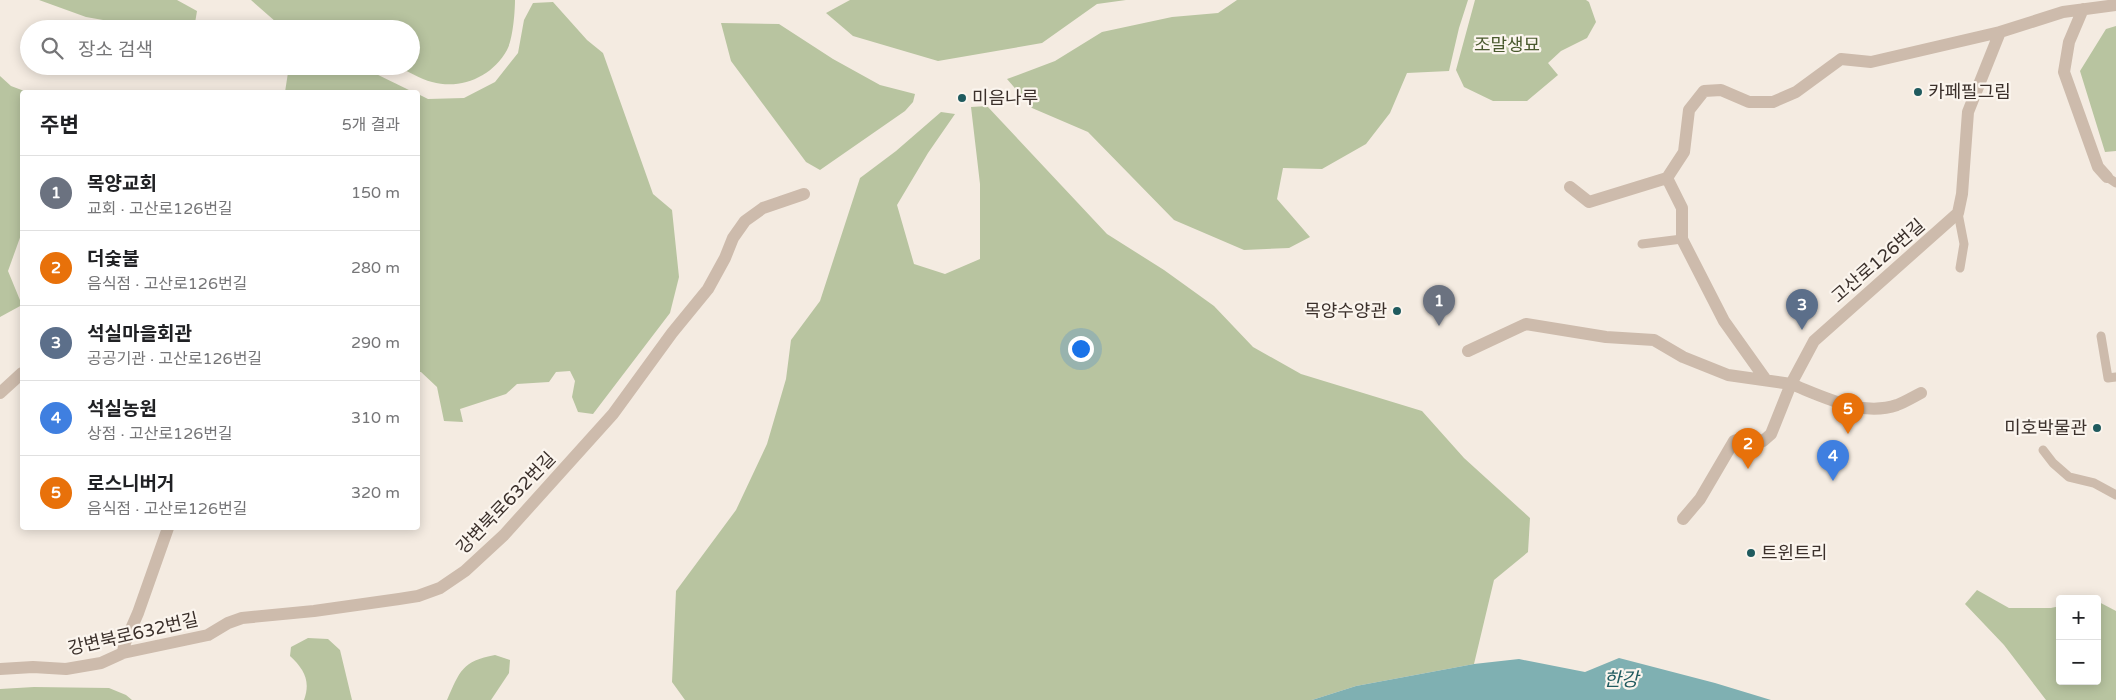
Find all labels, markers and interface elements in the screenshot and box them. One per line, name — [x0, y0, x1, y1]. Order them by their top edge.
search box — [20, 20, 420, 75]
icon: search — [38, 34, 66, 62]
park label: 조말생묘 — [1474, 34, 1540, 56]
text: 장소 검색 — [78, 39, 153, 61]
place label: 카페필그림 — [1928, 81, 2011, 103]
marker: 카페필그림 — [1912, 86, 1924, 98]
place label: 미음나루 — [972, 87, 1038, 109]
marker: 미음나루 — [956, 92, 968, 104]
text: 주변 — [40, 113, 79, 138]
text: 5개 결과 — [342, 115, 400, 135]
text: 목양교회 — [87, 173, 157, 195]
text: 1 — [51, 183, 61, 203]
text: 150 m — [351, 183, 400, 203]
text: 교회 · 고산로126번길 — [87, 199, 233, 219]
street label: 고산로126번길 — [1827, 214, 1929, 308]
text: 더숯불 — [87, 248, 139, 270]
text: 2 — [51, 258, 61, 278]
text: 280 m — [351, 258, 400, 278]
text: 음식점 · 고산로126번길 — [87, 274, 247, 294]
pin: 1 — [1423, 285, 1455, 326]
pin: 3 — [1786, 289, 1818, 330]
place label: 목양수양관 — [1304, 300, 1387, 322]
marker: 목양수양관 — [1391, 305, 1403, 317]
text: 석실마을회관 — [87, 323, 192, 345]
text: 3 — [51, 333, 61, 353]
text: 290 m — [351, 333, 400, 353]
your location — [1068, 336, 1094, 362]
text: 공공기관 · 고산로126번길 — [87, 349, 262, 369]
pin: 5 — [1832, 393, 1864, 434]
text: 석실농원 — [87, 398, 157, 420]
text: 4 — [51, 408, 61, 428]
text: 310 m — [351, 408, 400, 428]
place label: 미호박물관 — [2004, 417, 2087, 439]
marker: 미호박물관 — [2091, 422, 2103, 434]
text: 상점 · 고산로126번길 — [87, 424, 233, 444]
pin: 2 — [1732, 428, 1764, 469]
pin: 4 — [1817, 440, 1849, 481]
street label: 강변북로632번길 — [452, 447, 560, 559]
text: 로스니버거 — [87, 473, 174, 495]
text: 5 — [51, 483, 61, 503]
text: 320 m — [351, 483, 400, 503]
text: 음식점 · 고산로126번길 — [87, 499, 247, 519]
place label: 트윈트리 — [1761, 542, 1827, 564]
marker: 트윈트리 — [1745, 547, 1757, 559]
map controls — [2056, 595, 2101, 685]
button: + — [2056, 595, 2101, 640]
street label: 강변북로632번길 — [66, 608, 200, 660]
button: − — [2056, 640, 2101, 685]
water label: 한강 — [1604, 669, 1641, 691]

